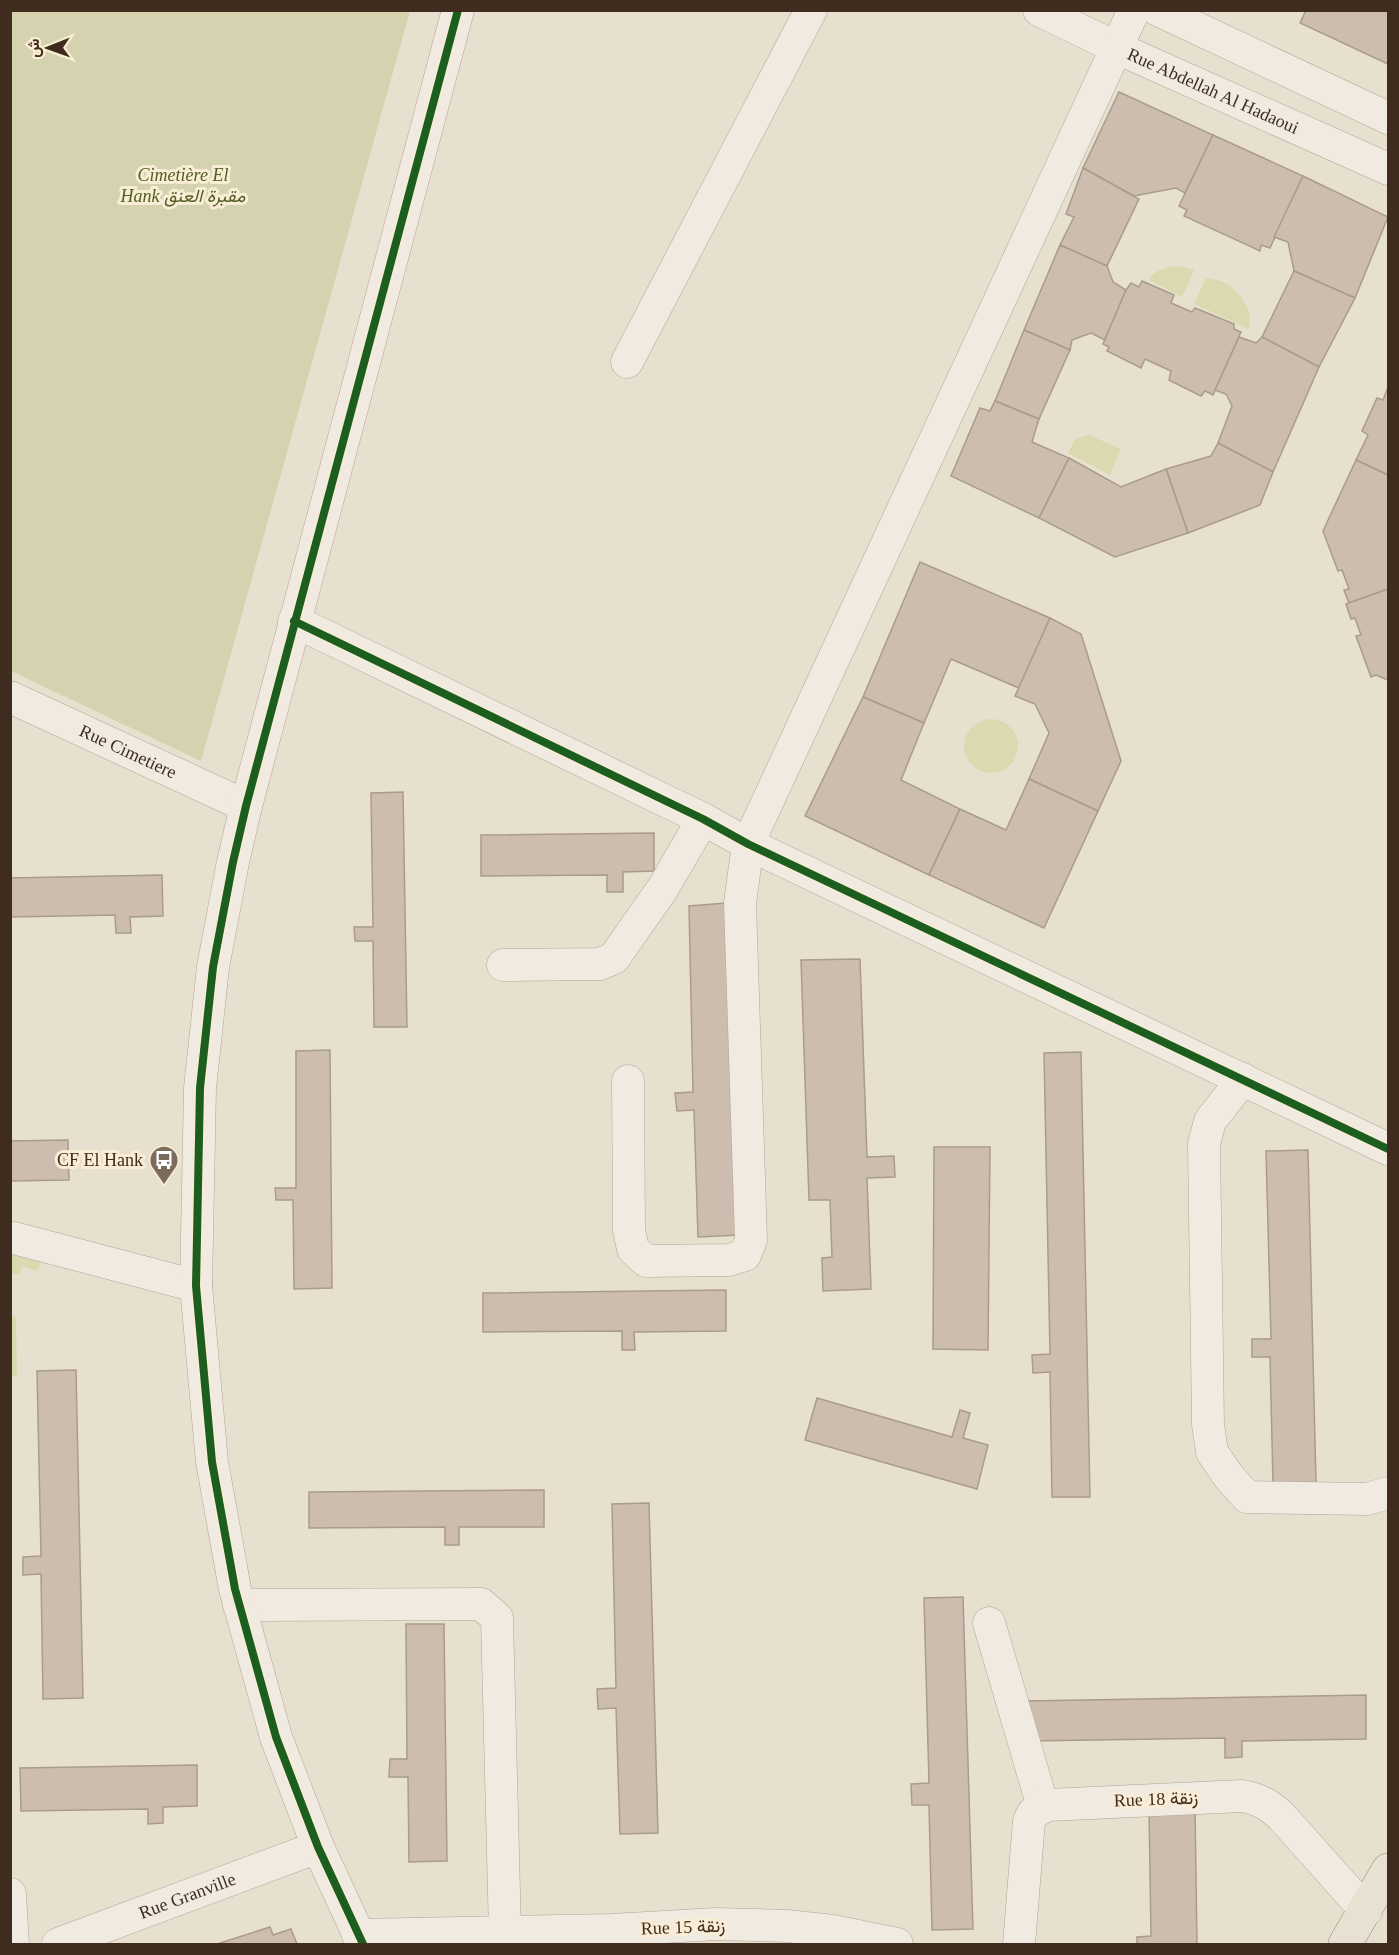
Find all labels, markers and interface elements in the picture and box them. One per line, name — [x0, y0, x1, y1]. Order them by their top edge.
north arrow — [18, 18, 78, 78]
text: ش — [25, 38, 43, 58]
street label: Rue Abdellah Al Hadaoui — [1124, 44, 1302, 138]
park label: Cimetière El Hank مقبرة العنق — [120, 165, 246, 207]
street label: Rue Cimetiere — [76, 721, 180, 783]
bus stop icon: CF El Hank — [148, 1144, 180, 1186]
place label: CF El Hank — [57, 1150, 143, 1170]
street label: Rue 18 زنقة — [1113, 1788, 1199, 1811]
street label: Rue Granville — [136, 1869, 238, 1923]
street label: Rue 15 زنقة — [640, 1916, 726, 1939]

